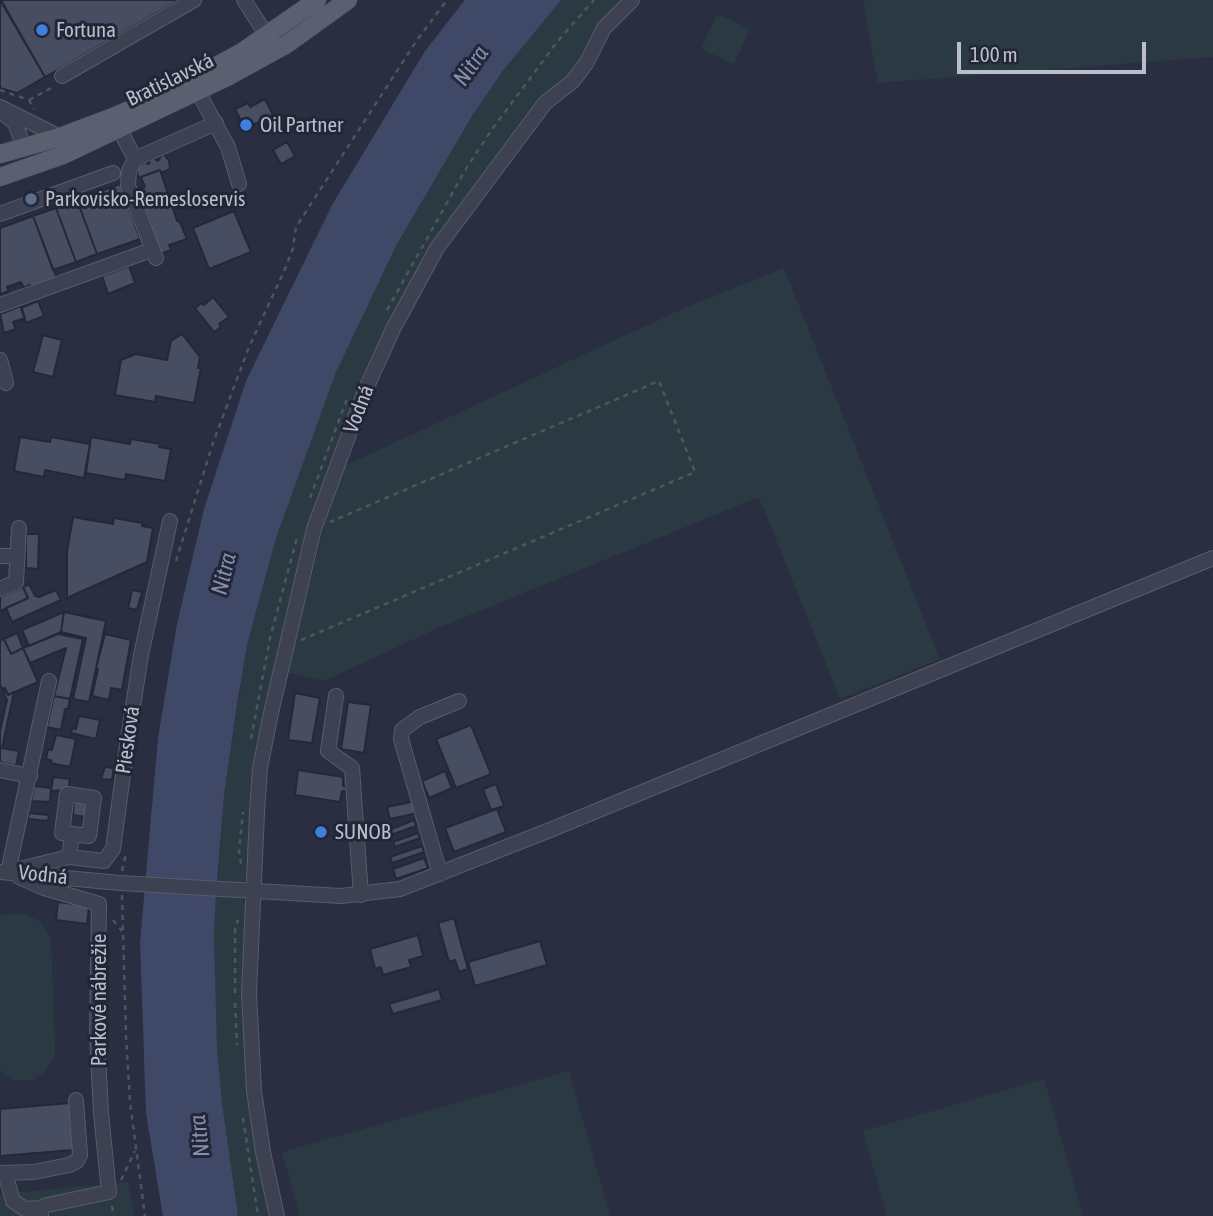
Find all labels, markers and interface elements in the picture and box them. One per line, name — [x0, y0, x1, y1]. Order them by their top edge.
place label: Fortuna — [56, 17, 116, 43]
marker: Fortuna — [34, 22, 50, 38]
scale bar — [961, 28, 1150, 72]
water label: Nitra — [448, 41, 494, 91]
text: 100 m — [970, 42, 1018, 66]
street label: Bratislavská — [122, 48, 218, 112]
place label: Oil Partner — [260, 112, 343, 138]
marker: Oil Partner — [238, 117, 254, 133]
place label: Parkovisko-Remesloservis — [45, 186, 246, 212]
marker: Parkovisko-Remesloservis — [23, 191, 39, 207]
street label: Vodná — [338, 381, 380, 437]
water label: Nitra — [205, 550, 243, 598]
street label: Piesková — [111, 704, 145, 776]
place label: SUNOB — [335, 819, 391, 845]
marker: SUNOB — [313, 824, 329, 840]
street label: Vodná — [17, 860, 69, 890]
street label: Parkové nábrežie — [86, 934, 112, 1066]
water label: Nitra — [184, 1114, 216, 1158]

